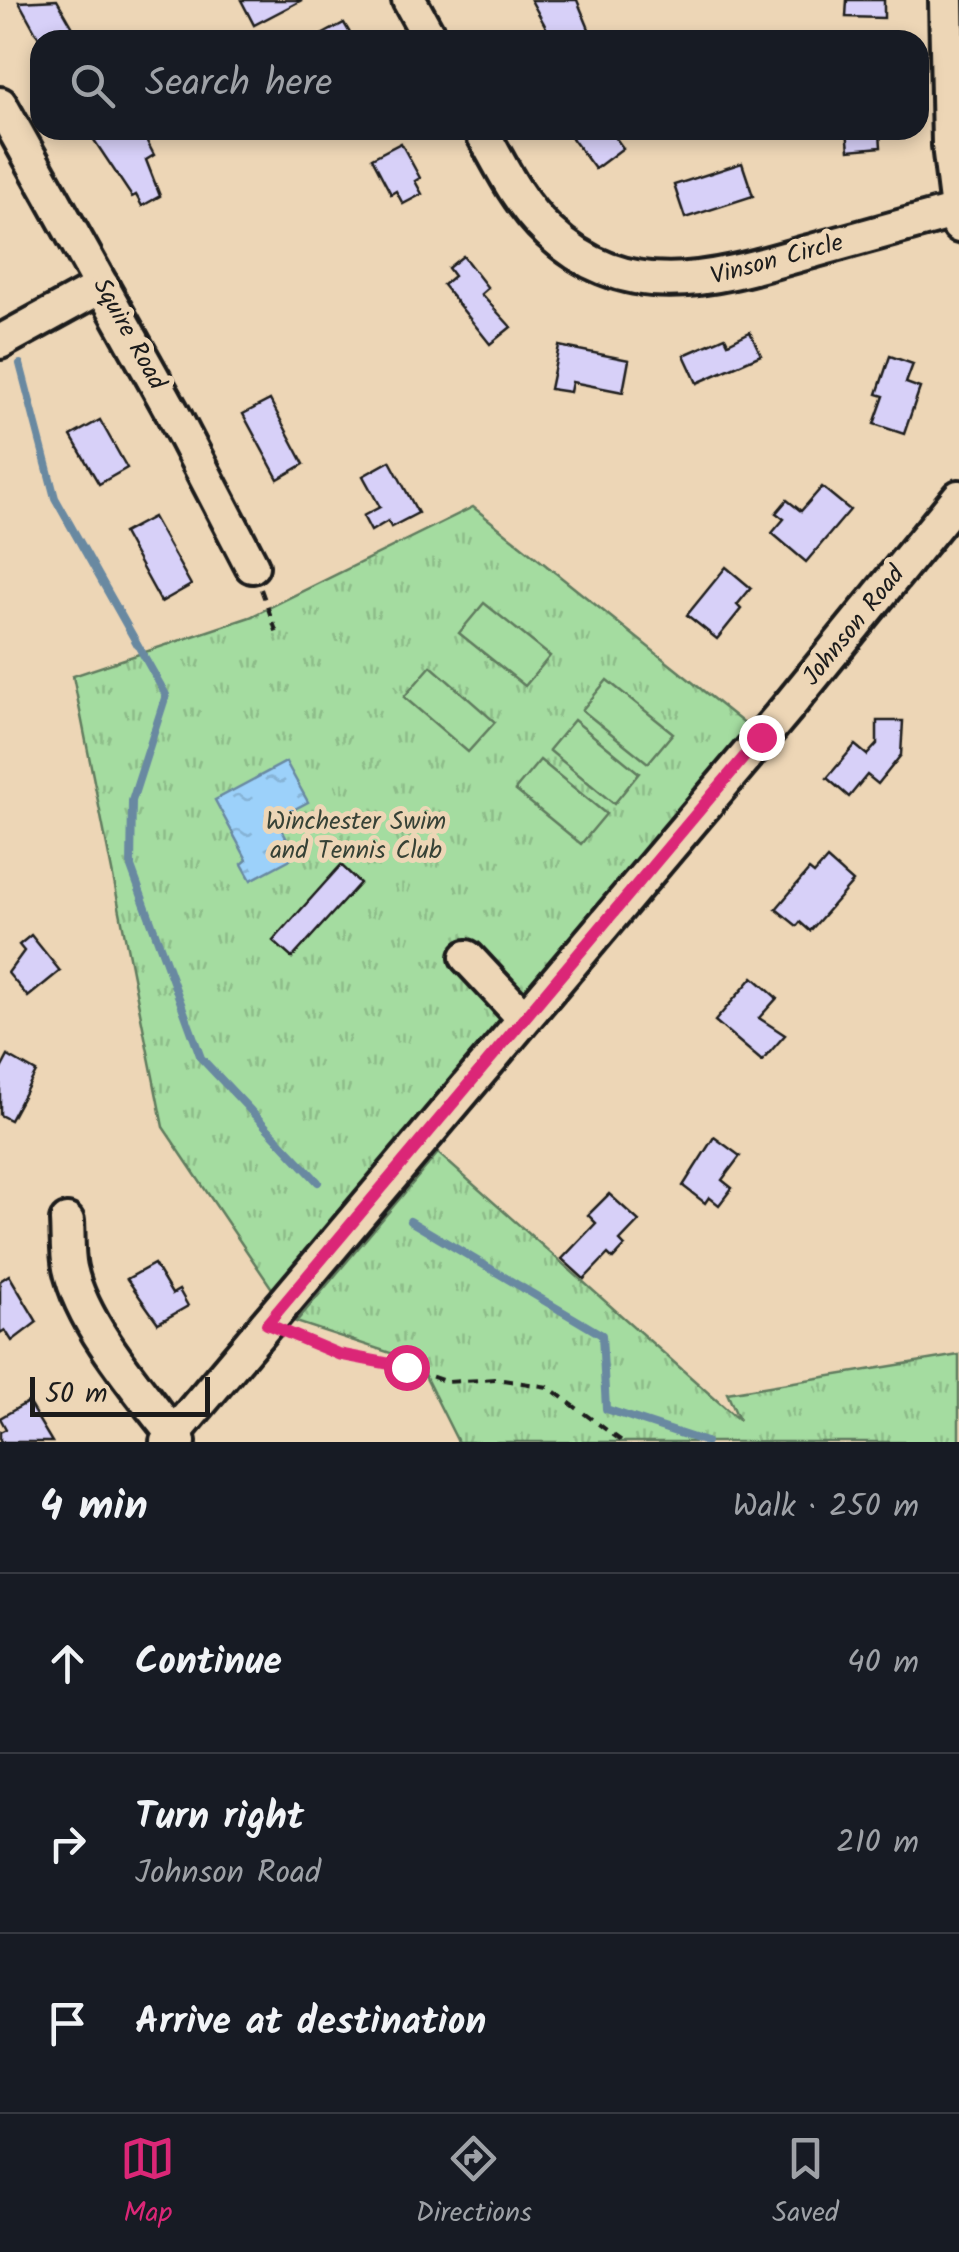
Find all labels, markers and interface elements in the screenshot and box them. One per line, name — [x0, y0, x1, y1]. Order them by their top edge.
search box — [30, 30, 929, 140]
text: Search here — [145, 55, 332, 115]
icon: search — [65, 58, 120, 113]
street label: Vinson Circle — [706, 223, 848, 297]
street label: Squire Road — [82, 271, 177, 399]
street label: Johnson Road — [793, 556, 916, 695]
route end — [739, 715, 785, 761]
park label: Winchester Swim and Tennis Club — [266, 802, 446, 871]
route start — [384, 1345, 430, 1391]
scale bar — [30, 1372, 210, 1416]
text: 50 m — [45, 1372, 108, 1417]
text: 4 min — [40, 1474, 148, 1541]
text: Walk · 250 m — [733, 1482, 919, 1533]
text: Continue — [135, 1633, 282, 1693]
icon: ahead — [40, 1636, 95, 1691]
text: 40 m — [847, 1638, 919, 1689]
text: Turn right — [135, 1788, 304, 1848]
icon: right — [40, 1816, 95, 1871]
text: 210 m — [836, 1818, 919, 1869]
text: Johnson Road — [135, 1848, 321, 1899]
text: Arrive at destination — [135, 1993, 486, 2053]
icon: arrive — [40, 1996, 95, 2051]
tab: Map — [120, 2131, 175, 2236]
tab: Directions — [416, 2131, 532, 2236]
tab: Saved — [772, 2131, 839, 2236]

